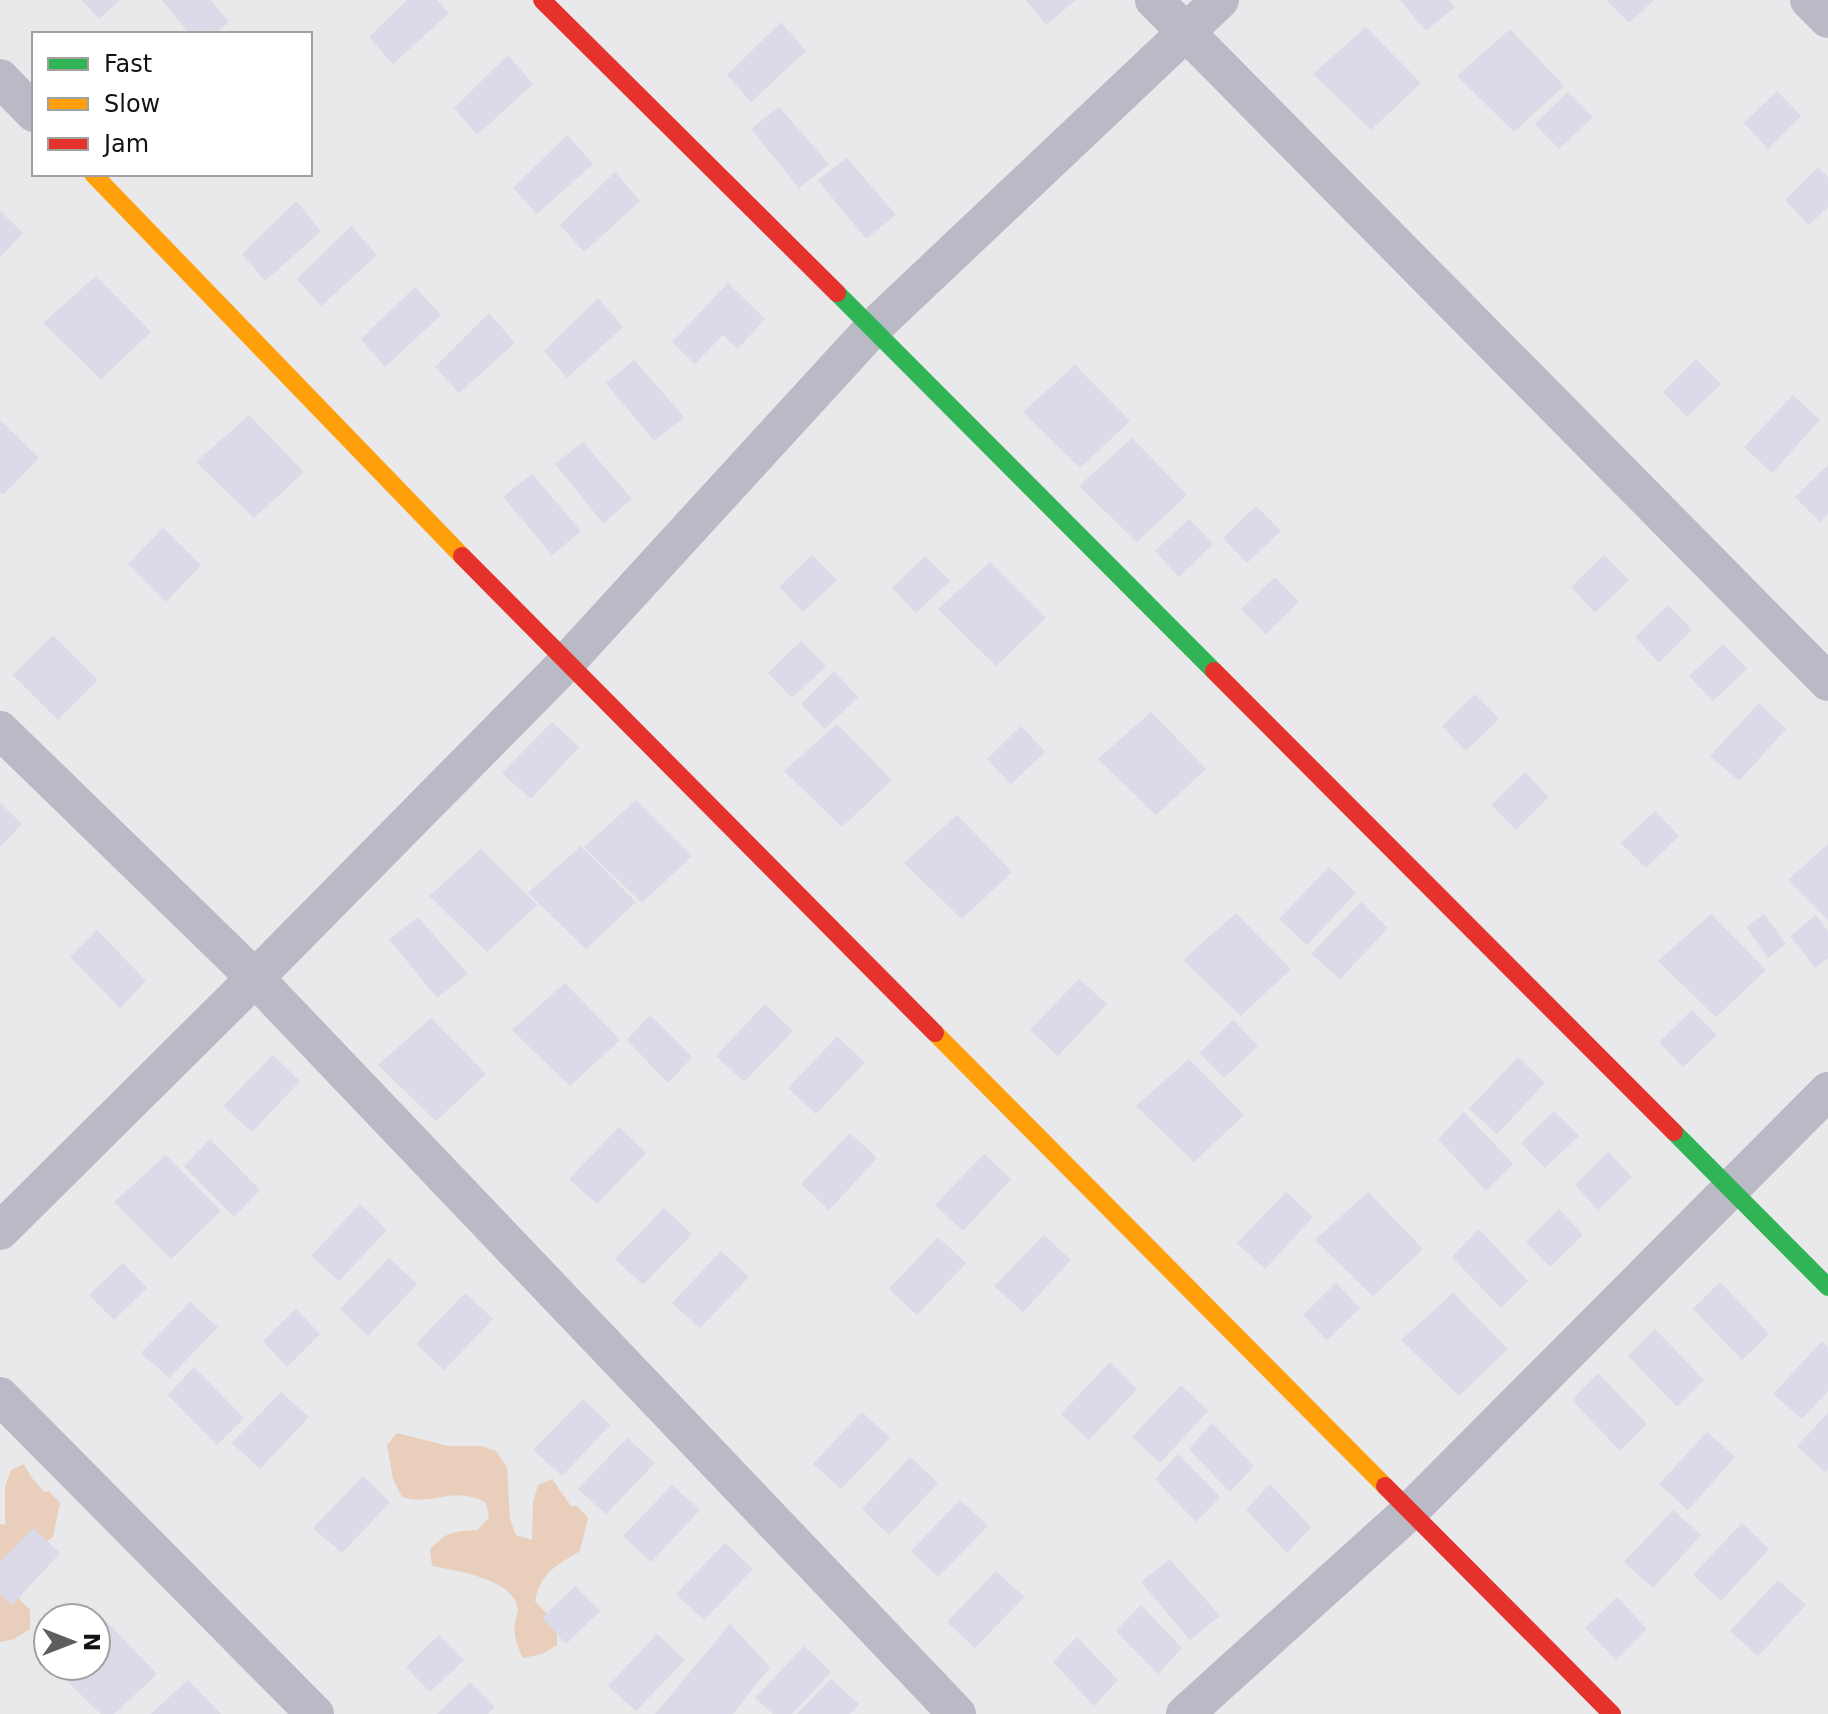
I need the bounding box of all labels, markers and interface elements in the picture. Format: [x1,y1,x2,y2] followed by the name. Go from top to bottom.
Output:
[32,32,312,176] legend
[104,50,152,78] text: Fast
[104,90,160,118] text: Slow
[102,130,149,158] text: Jam
[32,1602,112,1682] north arrow
[79,1633,104,1651] text: N

